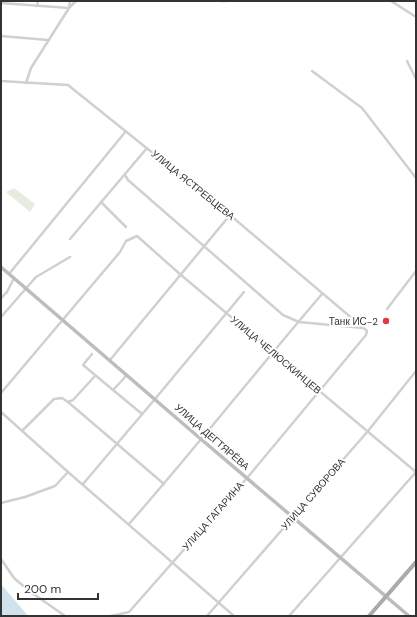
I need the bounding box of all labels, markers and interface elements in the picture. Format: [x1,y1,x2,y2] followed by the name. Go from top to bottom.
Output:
[149,147,238,223] street label: УЛИЦА ЯСТРЕБЦЕВА
[228,313,324,397] street label: УЛИЦА ЧЕЛЮСКИНЦЕВ
[329,315,378,328] place label: Танк ИС-2
[381,316,391,326] marker: Танк ИС-2
[172,401,252,473] street label: УЛИЦА ДЕГТЯРЁВА
[278,455,348,533] street label: УЛИЦА СУВОРОВА
[180,479,247,553] street label: УЛИЦА ГАГАРИНА
[18,575,98,601] scale bar
[24,581,61,597] text: 200 m

